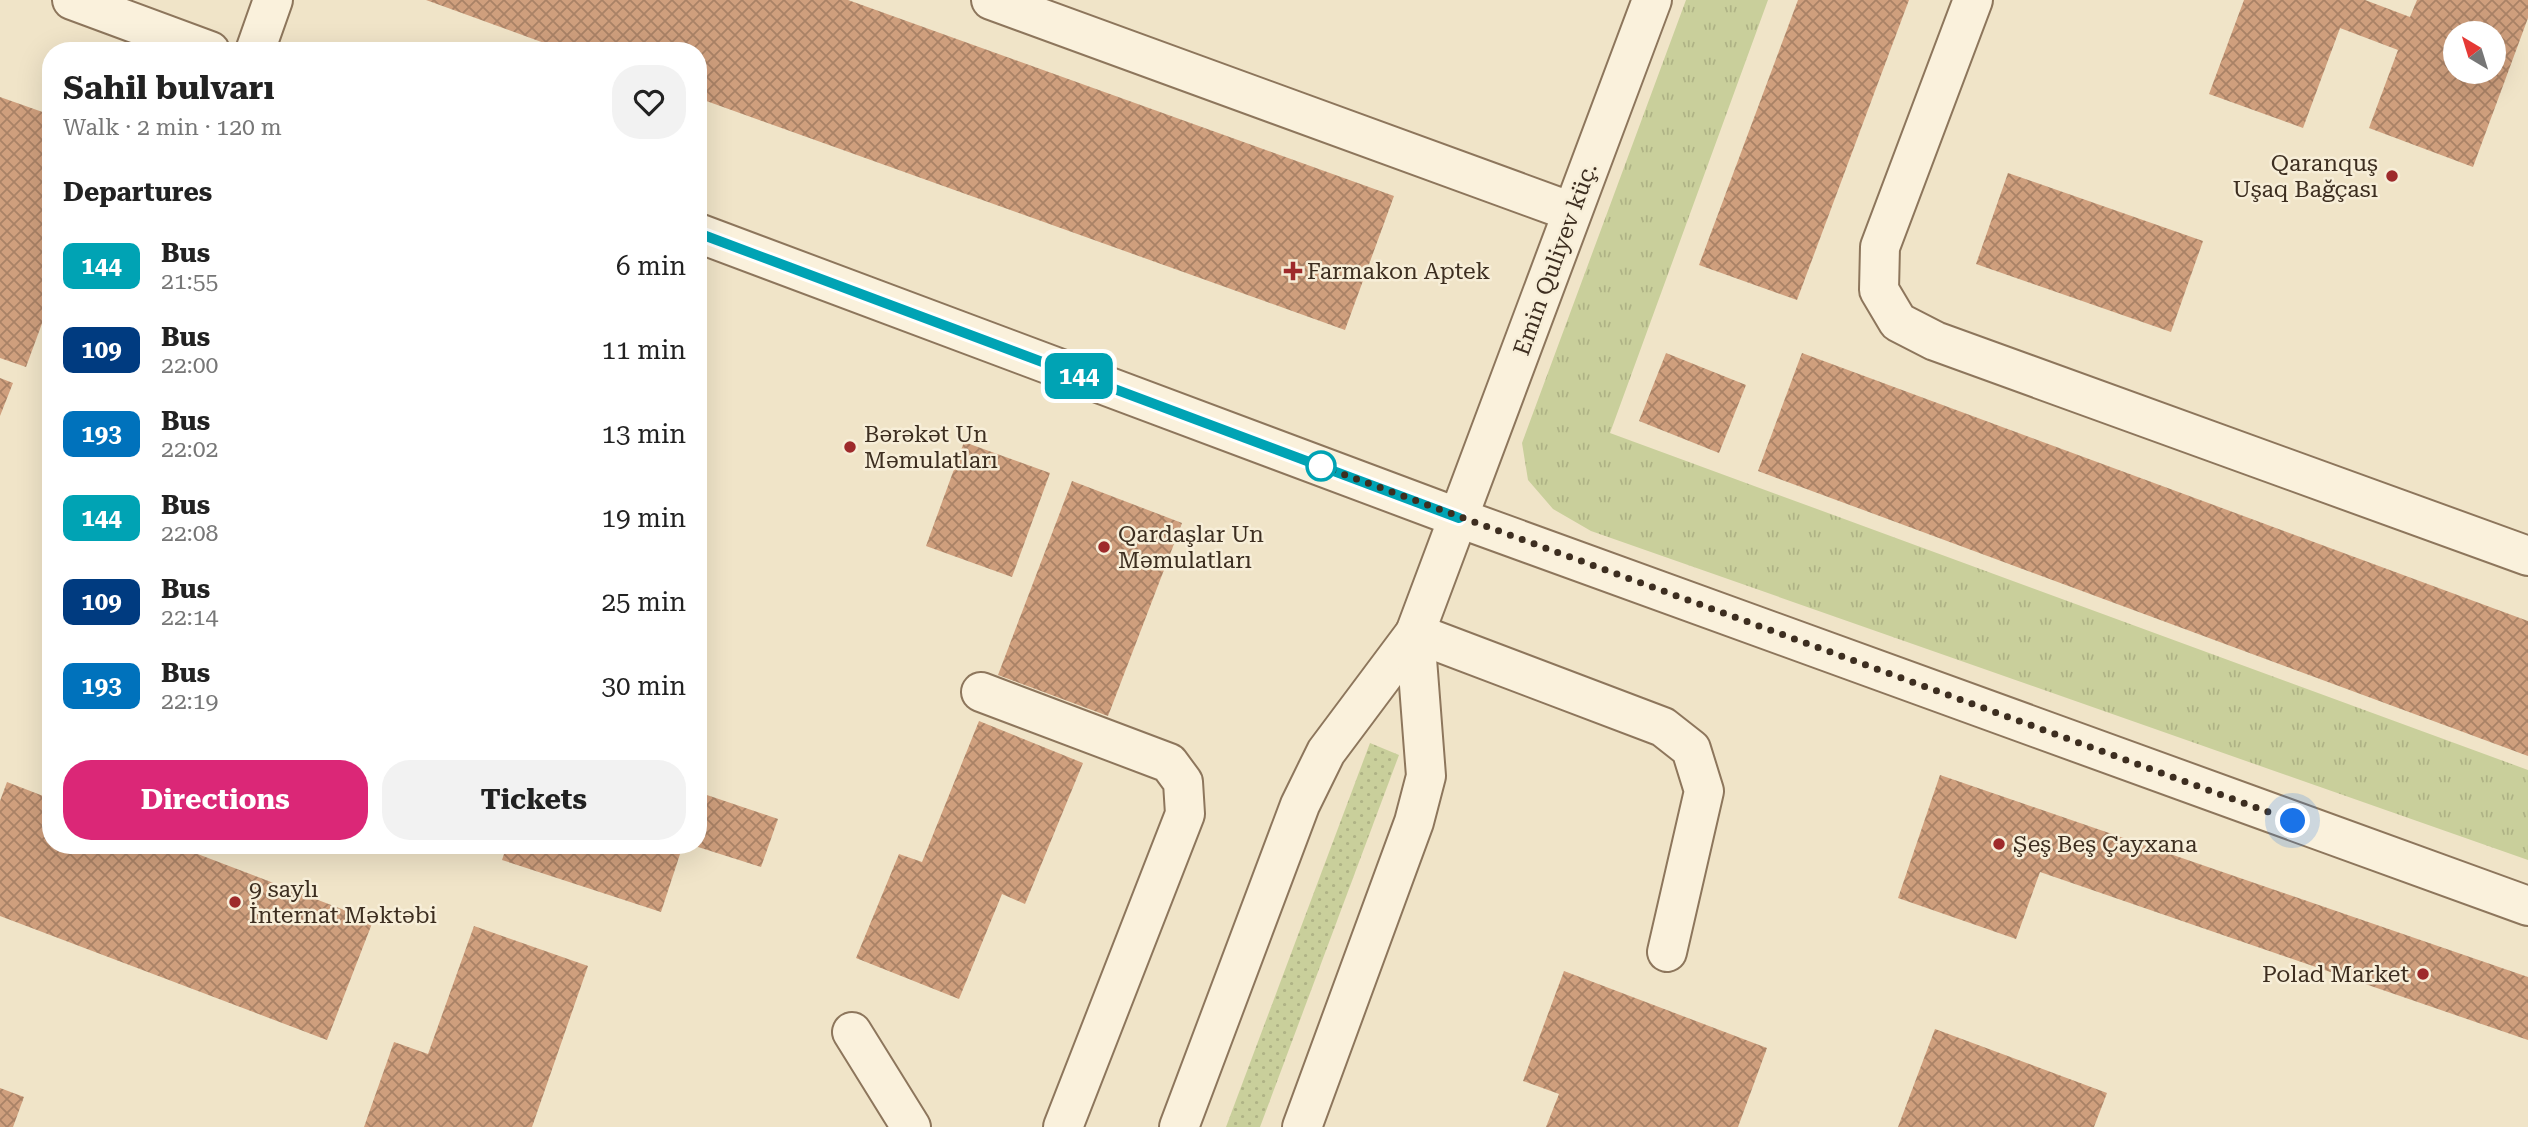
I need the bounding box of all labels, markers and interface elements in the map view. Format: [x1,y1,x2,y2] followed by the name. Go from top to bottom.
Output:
[2443,21,2506,84] north arrow
[2443,21,2506,84] map controls
[612,65,686,139] button: heart
[63,68,275,107] text: Sahil bulvarı
[63,114,282,141] text: Walk · 2 min · 120 m
[2233,150,2378,203] place label: Qaranquş Uşaq Bağçası
[1508,159,1603,359] street label: Emin Quliyev küç.
[2384,168,2400,184] marker: Qaranquş Uşaq Bağçası
[63,177,212,207] text: Departures
[161,238,210,268] text: Bus
[616,251,686,281] text: 6 min
[81,252,122,280] text: 144
[1307,258,1490,285] place label: Farmakon Aptek
[1285,263,1301,279] marker: Farmakon Aptek
[161,268,218,295] text: 21:55
[161,322,210,352] text: Bus
[602,335,686,365] text: 11 min
[81,336,122,364] text: 109
[161,352,218,379] text: 22:00
[1039,353,1119,399] line badge: 144
[1059,362,1099,390] text: 144
[161,406,210,436] text: Bus
[602,419,686,449] text: 13 min
[81,420,122,448] text: 193
[864,421,998,474] place label: Bərəkət Un Məmulatları
[161,436,218,463] text: 22:02
[842,439,858,455] marker: Bərəkət Un Məmulatları
[1306,451,1336,481] unlabelled marker
[161,490,210,520] text: Bus
[602,503,686,533] text: 19 min
[81,504,122,532] text: 144
[161,520,218,547] text: 22:08
[1118,521,1264,574] place label: Qardaşlar Un Məmulatları
[1096,539,1112,555] marker: Qardaşlar Un Məmulatları
[161,574,210,604] text: Bus
[602,587,686,617] text: 25 min
[81,588,122,616] text: 109
[161,604,218,631] text: 22:14
[161,658,210,688] text: Bus
[602,671,686,701] text: 30 min
[81,672,122,700] text: 193
[161,688,218,715] text: 22:19
[63,760,368,840] button: Directions
[382,760,686,840] button: Tickets
[2275,803,2310,838] your location
[2013,831,2198,858] place label: Şeş Beş Çayxana
[1991,836,2007,852] marker: Şeş Beş Çayxana
[249,876,437,929] place label: 9 saylı İnternat Məktəbi
[227,894,243,910] marker: 9 saylı İnternat Məktəbi
[2262,961,2409,988] place label: Polad Market
[2415,966,2431,982] marker: Polad Market

